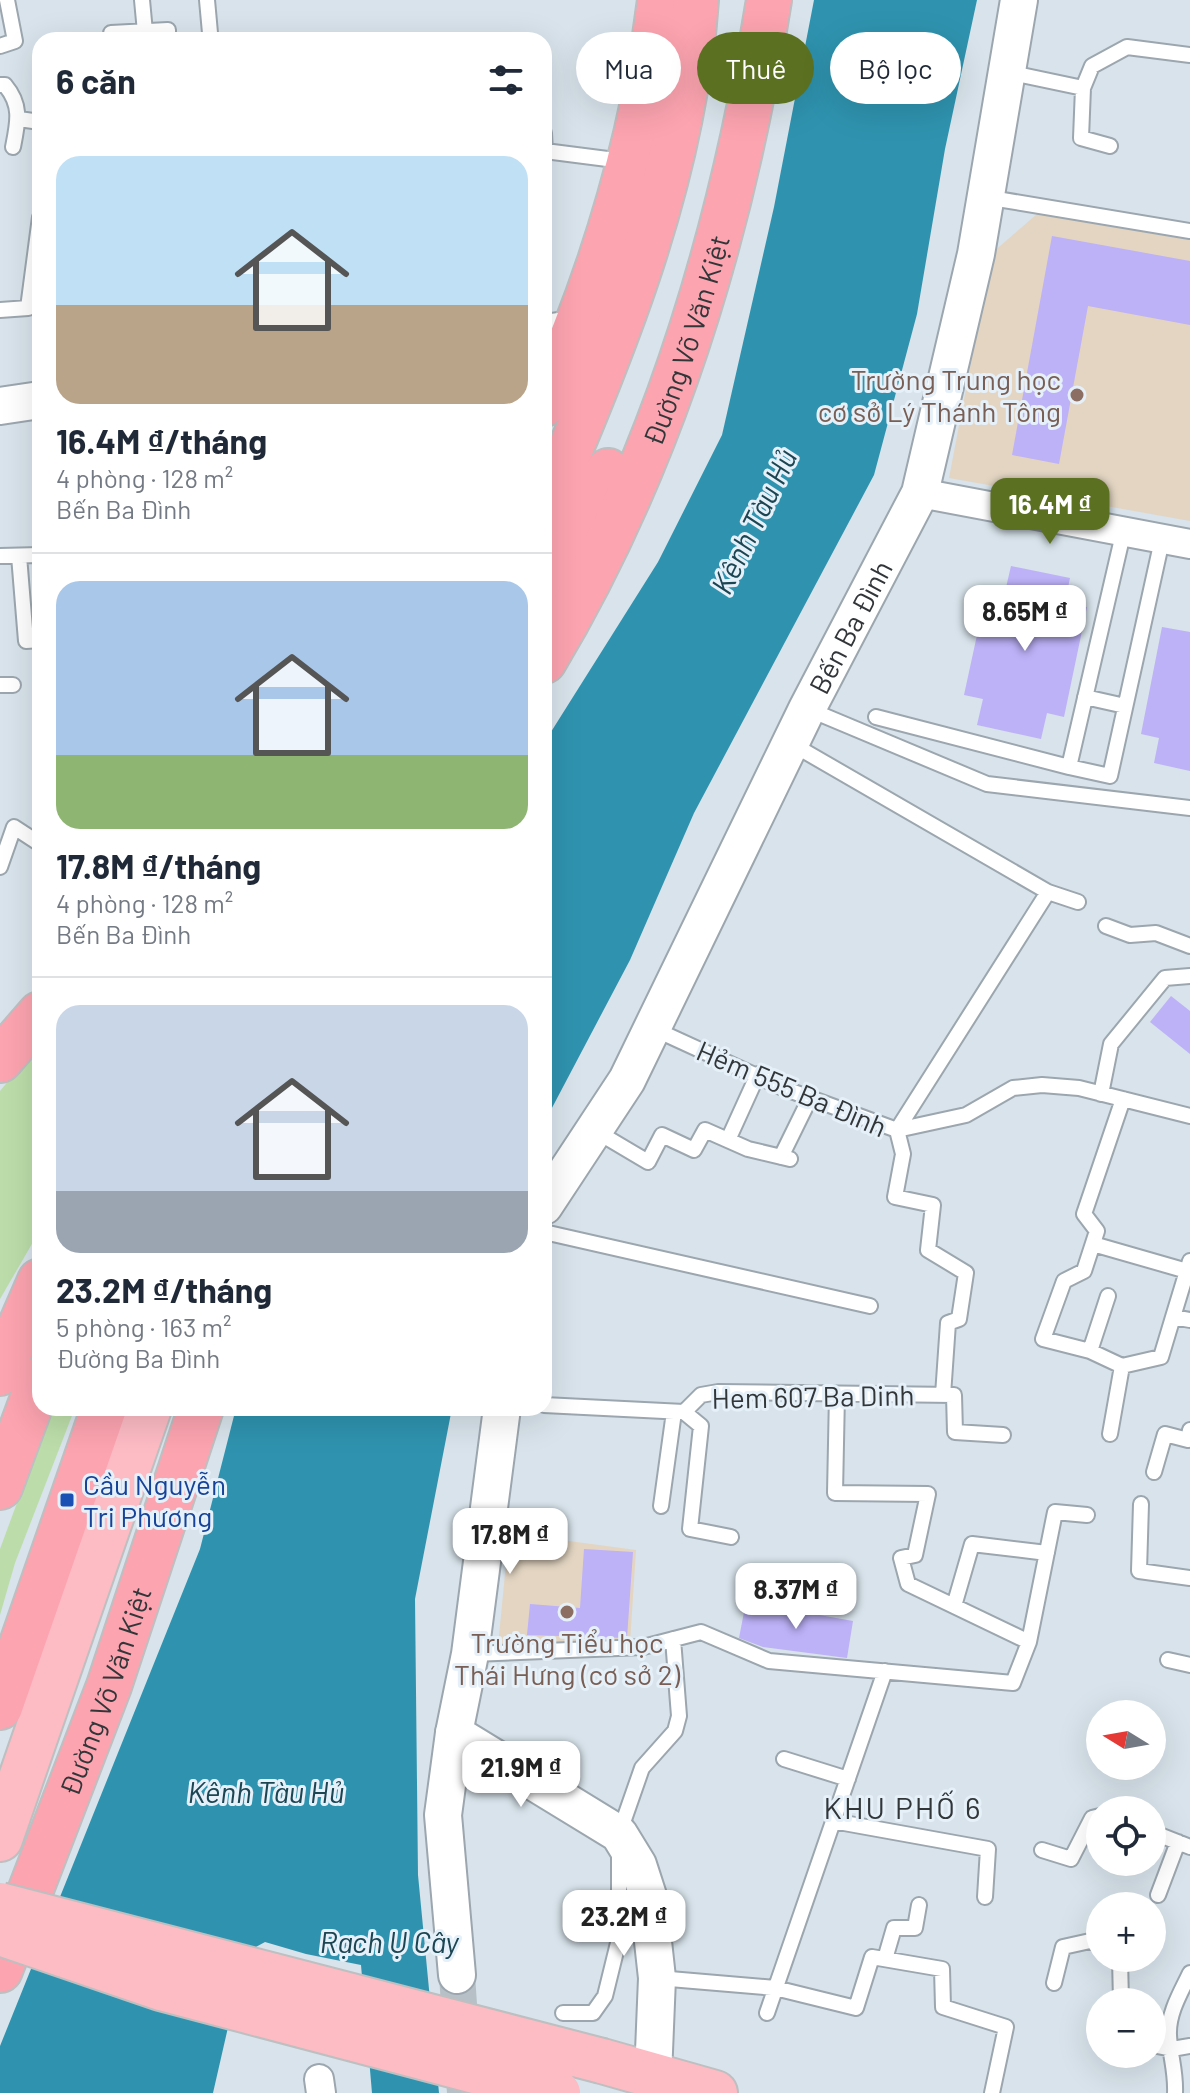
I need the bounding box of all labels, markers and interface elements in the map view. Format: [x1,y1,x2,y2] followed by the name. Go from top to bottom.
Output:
[576,32,681,104] chip: Mua
[697,32,814,104] chip: Thuê
[830,32,961,104] chip: Bộ lọc
[484,58,528,102] icon: filters
[56,60,136,101] text: 6 căn
[220,208,364,352] icon: home
[635,231,736,450] street label: Đường Võ Văn Kiệt
[818,362,1061,428] place label: Trường Trung học cơ sở Lý Thánh Tông
[1068,386,1086,404] marker: Trường Trung học cơ sở Lý Thánh Tông
[56,420,267,461] text: 16.4M ₫/tháng
[702,443,804,599] water label: Kênh Tàu Hủ
[56,462,233,493] text: 4 phòng · 128 m²
[976,478,1124,546] pin: 16.4M ₫
[1008,488,1092,519] text: 16.4M ₫
[56,493,191,524] text: Bến Ba Đình
[801,554,899,699] street label: Bến Ba Đình
[951,585,1099,653] pin: 8.65M ₫
[982,595,1068,626] text: 8.65M ₫
[220,633,364,777] icon: home
[56,845,261,886] text: 17.8M ₫/tháng
[56,887,233,918] text: 4 phòng · 128 m²
[56,918,191,949] text: Bến Ba Đình
[692,1033,892,1143] street label: Hẻm 555 Ba Đình
[220,1057,364,1201] icon: home
[56,1269,272,1310] text: 23.2M ₫/tháng
[56,1311,232,1342] text: 5 phòng · 163 m²
[56,1342,220,1373] text: Đường Ba Đình
[711,1377,915,1415] street label: Hem 607 Ba Dinh
[83,1467,226,1533] place label: Cầu Nguyễn Tri Phương
[58,1491,76,1509] marker: Cầu Nguyễn Tri Phương
[436,1508,584,1576] pin: 17.8M ₫
[471,1518,549,1549] text: 17.8M ₫
[722,1563,870,1631] pin: 8.37M ₫
[753,1573,839,1604] text: 8.37M ₫
[52,1582,158,1800] street label: Đường Võ Văn Kiệt
[558,1603,576,1621] marker: Trường Tiểu học Thái Hưng (cơ sở 2)
[454,1625,681,1691] place label: Trường Tiểu học Thái Hưng (cơ sở 2)
[1086,1700,1166,1780] north arrow
[1086,1700,1166,2068] map controls
[447,1741,595,1809] pin: 21.9M ₫
[480,1751,562,1782] text: 21.9M ₫
[187,1773,345,1809] water label: Kênh Tàu Hủ
[824,1789,982,1825] district label: KHU PHỐ 6
[1086,1796,1166,1876] button: locate
[550,1890,698,1958] pin: 23.2M ₫
[1086,1892,1166,1972] button: +
[581,1900,667,1931] text: 23.2M ₫
[319,1923,460,1959] water label: Rạch Ụ Cây
[1086,1988,1166,2068] button: −

